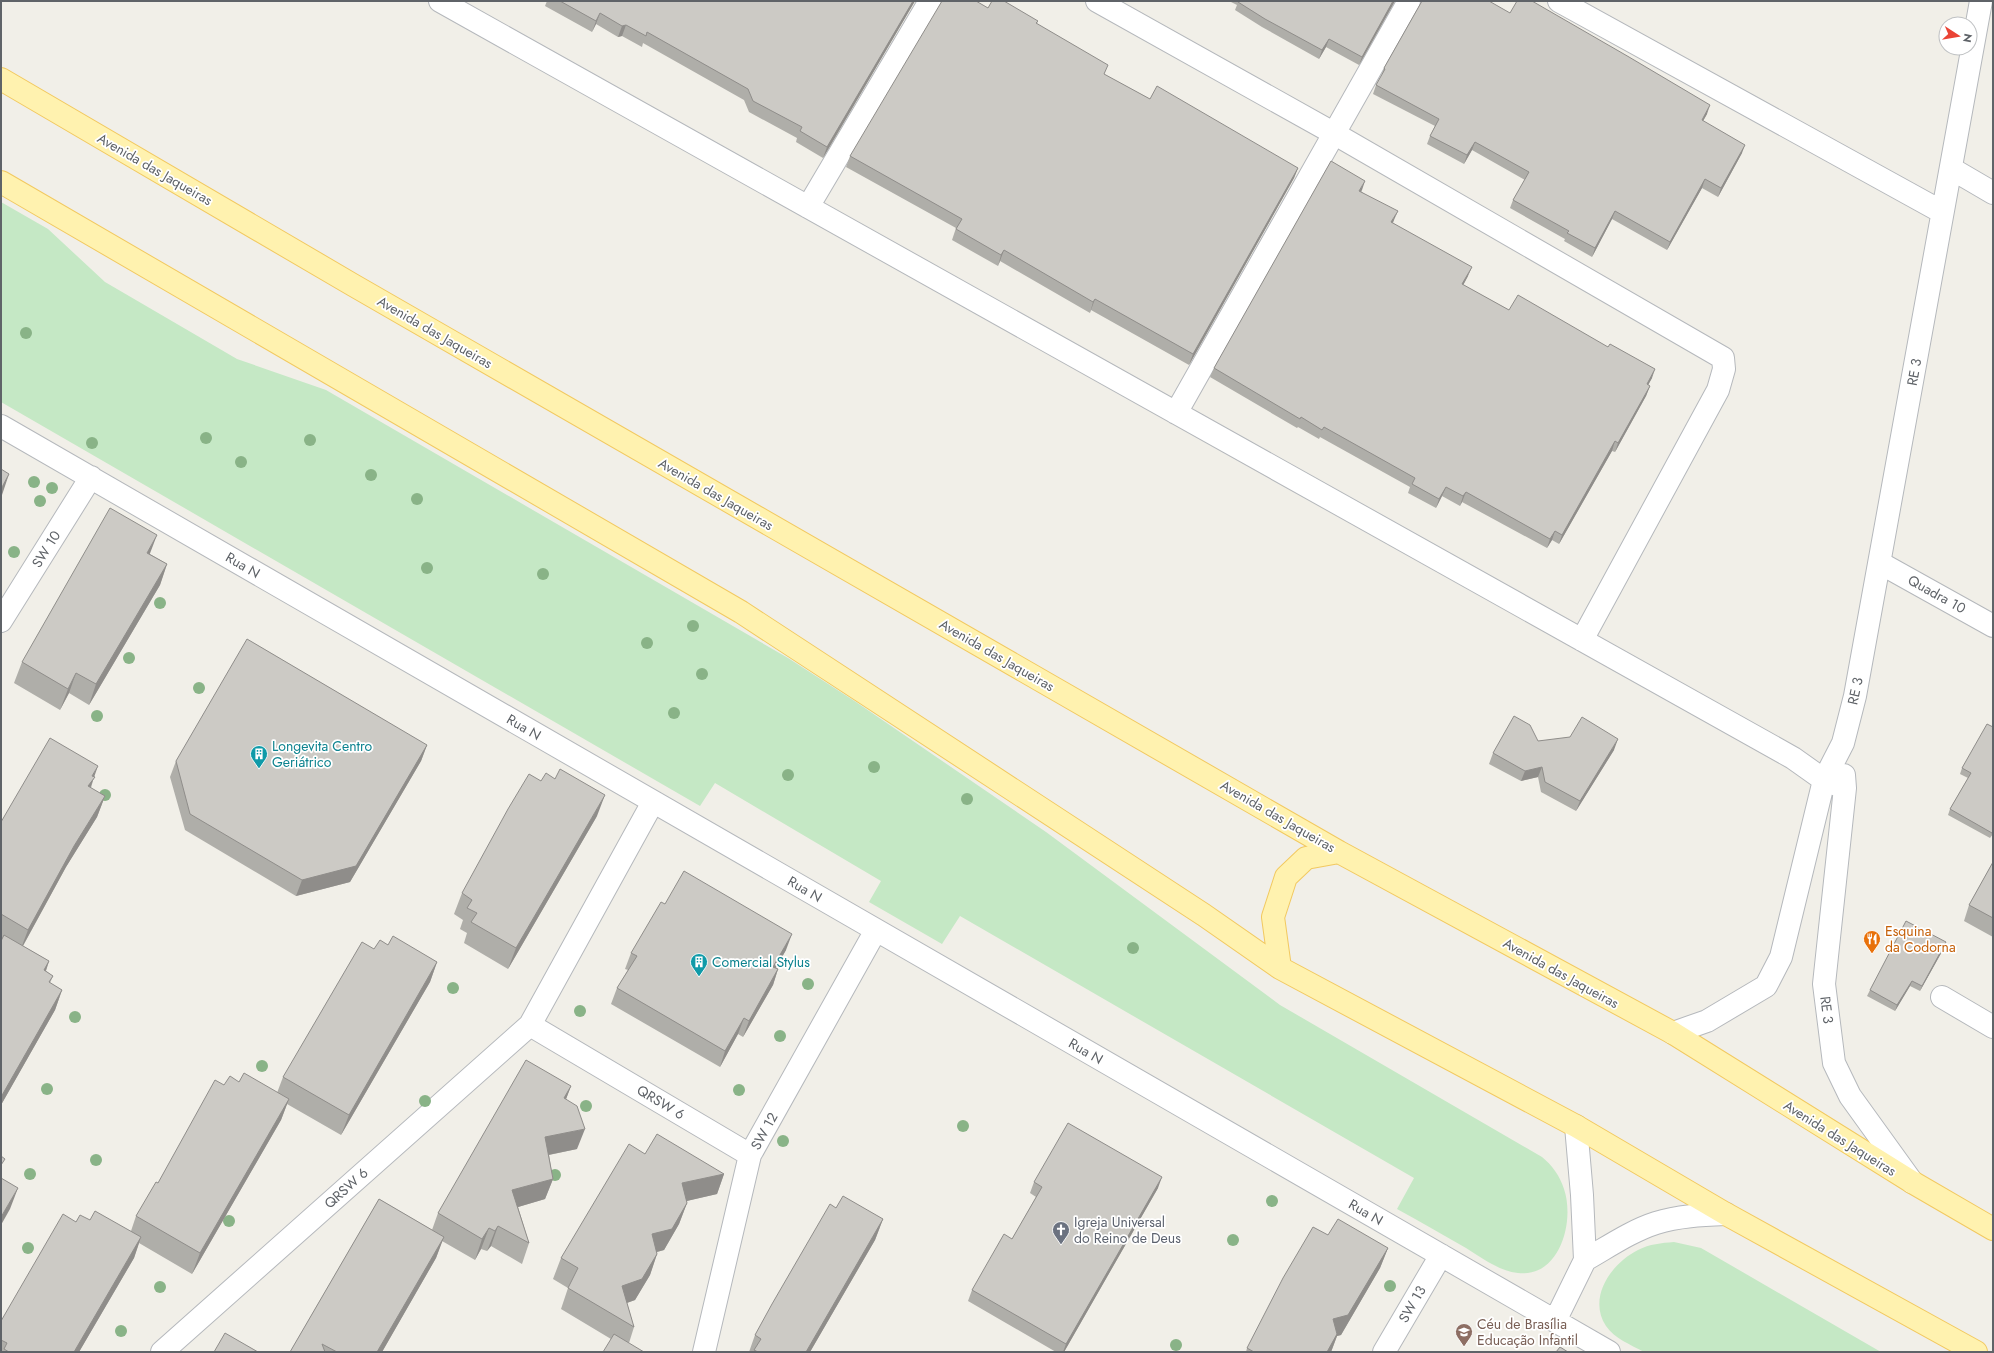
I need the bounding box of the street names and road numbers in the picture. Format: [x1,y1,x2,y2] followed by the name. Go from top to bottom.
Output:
[94,128,216,210] street label: Avenida das Jaqueiras
[374,291,496,373] street label: Avenida das Jaqueiras
[1902,356,1926,387] street label: RE 3
[655,453,777,535] street label: Avenida das Jaqueiras
[27,527,65,571] street label: SW 10
[222,547,264,583] street label: Rua N
[1904,570,1970,618] street label: Quadra 10
[936,614,1058,696] street label: Avenida das Jaqueiras
[1842,675,1868,706] street label: RE 3
[503,709,545,745] street label: Rua N
[1217,775,1339,857] street label: Avenida das Jaqueiras
[784,871,826,907] street label: Rua N
[1499,933,1623,1013] street label: Avenida das Jaqueiras
[1815,995,1839,1025] street label: RE 3
[1065,1033,1107,1069] street label: Rua N
[633,1080,689,1124] street label: QRSW 6
[1780,1095,1901,1181] street label: Avenida das Jaqueiras
[746,1109,782,1153] street label: SW 12
[320,1163,372,1213] street label: QRSW 6
[1345,1194,1387,1230] street label: Rua N
[1393,1282,1431,1326] street label: SW 13

